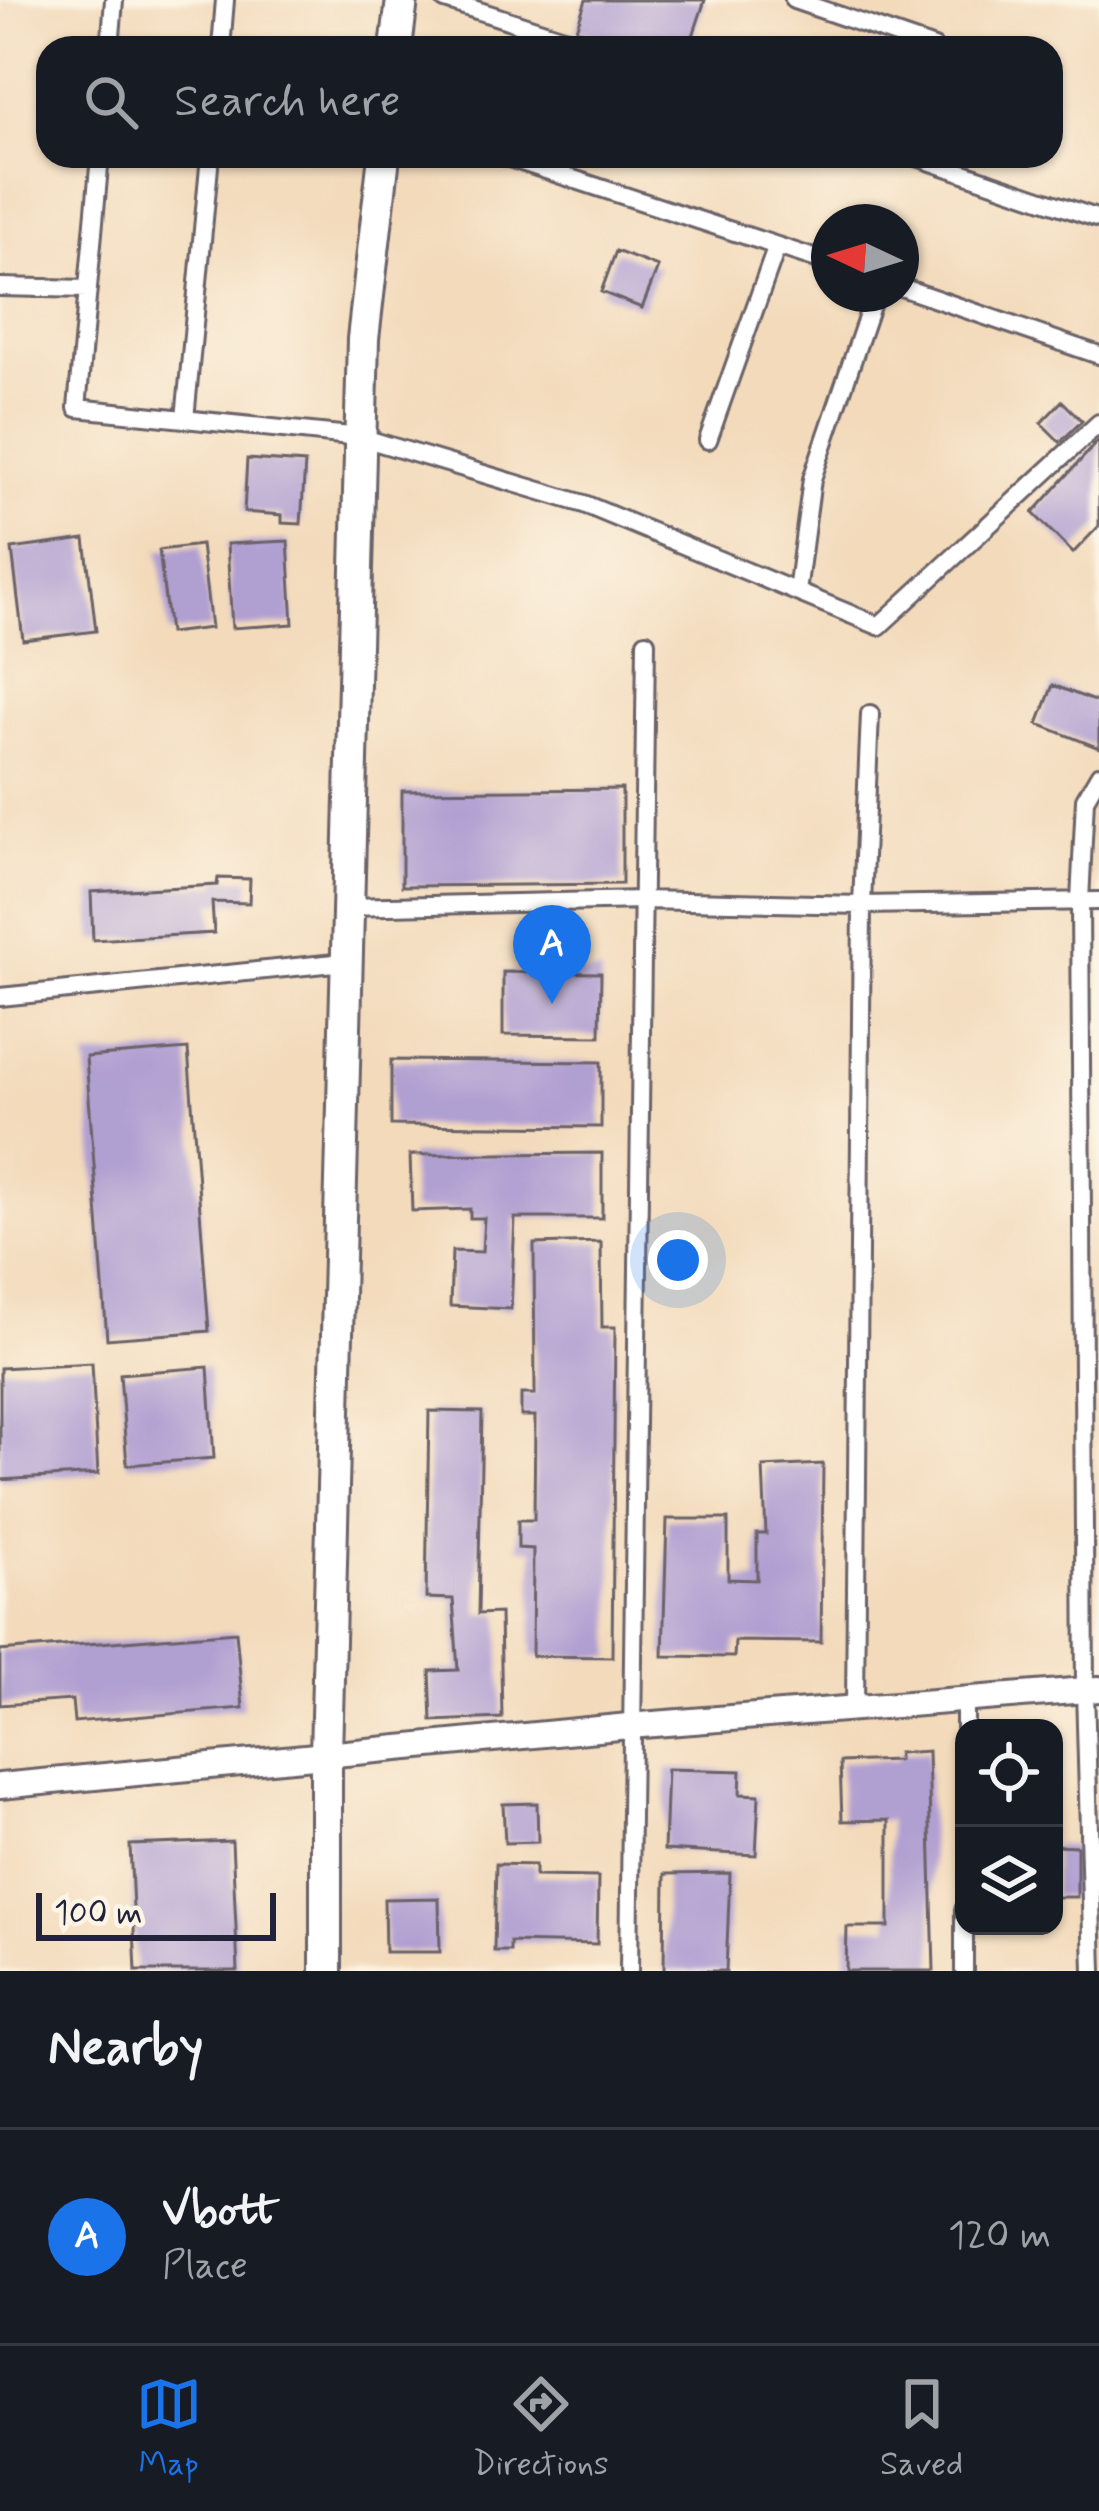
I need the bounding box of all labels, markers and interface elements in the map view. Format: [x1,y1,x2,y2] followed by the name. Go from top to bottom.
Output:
[36,36,1063,168] search box
[78,69,144,135] icon: search
[174,73,401,132] text: Search here
[811,204,919,312] north arrow
[513,905,591,1004] pin: A
[648,1230,708,1290] your location
[955,1719,1063,1935] map controls
[955,1719,1063,1827] button: locate
[955,1827,1063,1935] button: layers
[36,1887,276,1940] scale bar
[54,1892,143,1936] text: 100 m
[48,2016,203,2082] text: Nearby
[162,2182,280,2241] text: Vbott
[74,2211,100,2262] text: A
[948,2211,1051,2262] text: 120 m
[162,2241,248,2292] text: Place
[136,2371,202,2487] tab: Map
[473,2371,609,2487] tab: Directions
[880,2371,963,2487] tab: Saved

